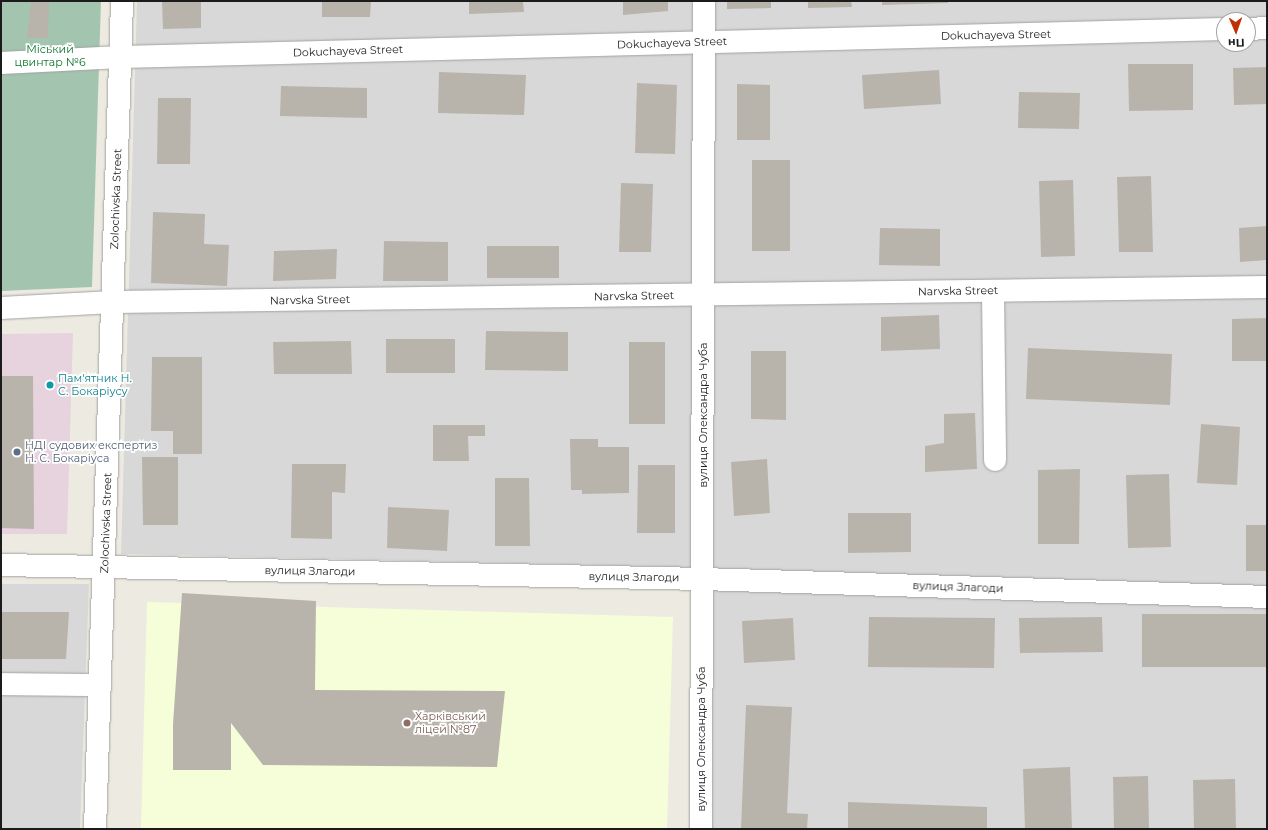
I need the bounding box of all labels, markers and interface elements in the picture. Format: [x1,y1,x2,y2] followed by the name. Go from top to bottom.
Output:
[1216,12,1256,52] north arrow
[941,27,1051,43] street label: Dokuchayeva Street
[617,34,727,52] street label: Dokuchayeva Street
[1228,36,1245,50] text: Пн
[293,42,403,60] street label: Dokuchayeva Street
[14,43,86,69] park label: Міський цвинтар №6
[108,148,124,250] street label: Zolochivska Street
[918,284,998,298] street label: Narvska Street
[594,289,674,303] street label: Narvska Street
[270,293,350,307] street label: Narvska Street
[696,343,710,487] street label: вулиця Олександра Чуба
[58,372,132,398] place label: Пам'ятник Н. С. Бокаріусу
[45,380,55,390] marker: Пам'ятник Н. С. Бокаріусу
[25,439,157,465] place label: НДІ судових експертиз Н. С. Бокаріуса
[12,447,22,457] marker: НДІ судових експертиз Н. С. Бокаріуса
[98,472,114,574] street label: Zolochivska Street
[264,564,356,578] street label: вулиця Злагоди
[588,570,680,584] street label: вулиця Злагоди
[912,579,1004,595] street label: вулиця Злагоди
[694,667,708,811] street label: вулиця Олександра Чуба
[415,710,486,736] place label: Харківський ліцей №87
[402,718,412,728] marker: Харківський ліцей №87

